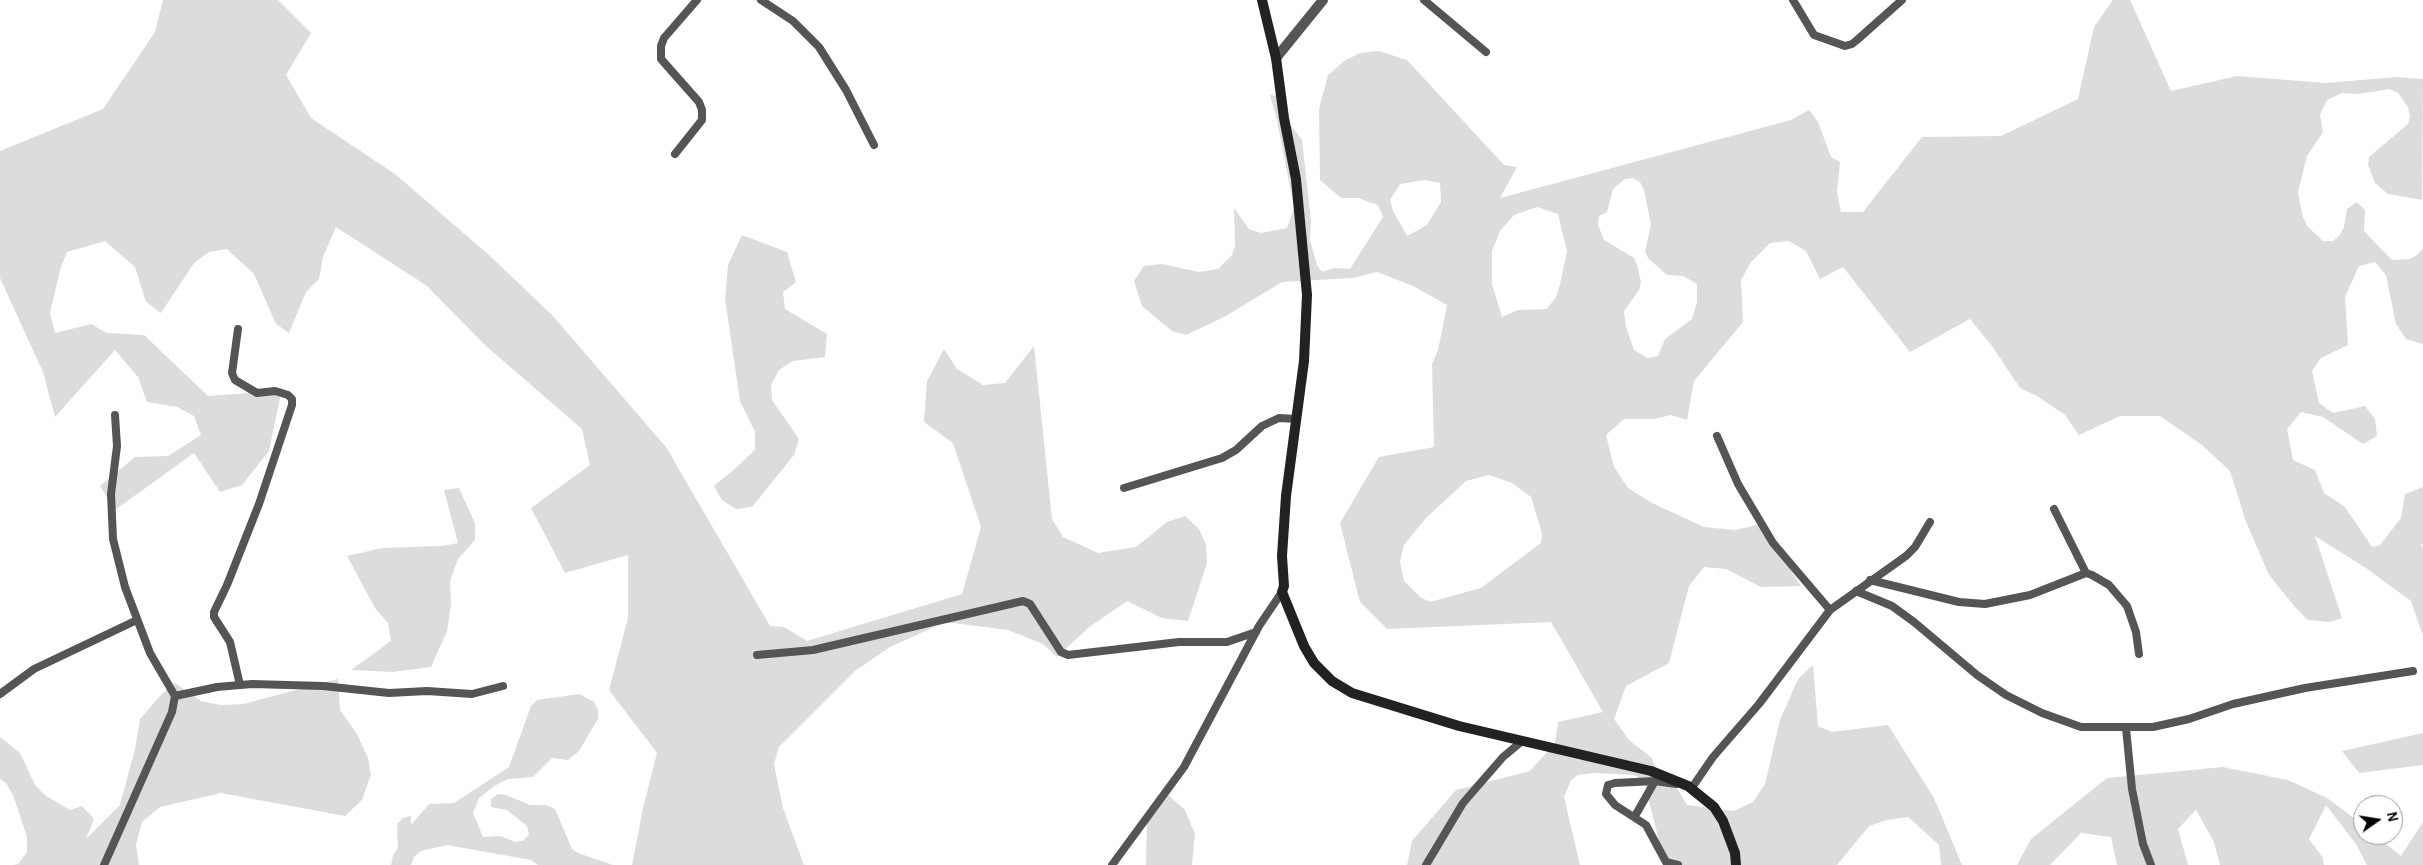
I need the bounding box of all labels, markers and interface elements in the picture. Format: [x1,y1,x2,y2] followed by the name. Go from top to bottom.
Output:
[2353,795,2403,845] north arrow
[2384,811,2400,823] text: N

